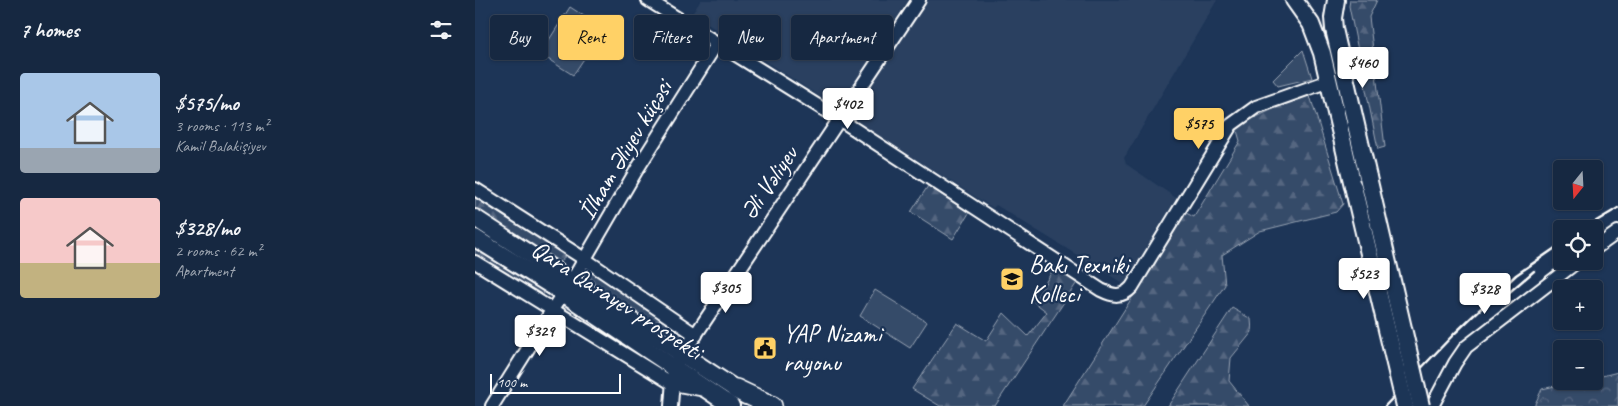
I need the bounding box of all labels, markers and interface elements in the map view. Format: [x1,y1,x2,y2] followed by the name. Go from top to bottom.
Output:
[490,15,548,60] chip: Buy
[558,15,624,60] chip: Rent
[634,15,709,60] chip: Filters
[719,15,781,60] chip: New
[791,15,893,60] chip: Apartment
[427,16,455,44] icon: filters
[20,17,79,43] text: 7 homes
[1333,46,1393,89] pin: $460
[1348,53,1378,73] text: $460
[571,71,681,226] street label: İlham Əliyev küçəsi
[818,88,878,130] pin: $402
[175,90,239,116] text: $575/mo
[60,93,120,153] icon: home
[834,94,862,114] text: $402
[1169,108,1229,150] pin: $575
[1185,114,1213,134] text: $575
[175,116,269,136] text: 3 rooms · 113 m²
[175,136,266,156] text: Kamil Balakişiyev
[733,138,807,226] street label: Əli Vəliyev
[1553,160,1603,210] north arrow
[1553,160,1603,390] map controls
[175,215,240,241] text: $328/mo
[60,218,120,278] icon: home
[1553,220,1603,270] button: locate
[526,233,711,369] street label: Qara Qarayev prospekti
[175,241,261,261] text: 2 rooms · 62 m²
[1029,249,1132,310] place label: Bakı Texniki Kolleci
[1334,258,1394,300] pin: $523
[175,261,234,281] text: Apartment
[1350,264,1378,284] text: $523
[999,266,1025,292] school or university icon: Bakı Texniki Kolleci
[696,272,756,314] pin: $305
[1455,272,1515,315] pin: $328
[712,278,740,298] text: $305
[1471,279,1499,299] text: $328
[1553,280,1603,330] button: +
[510,314,570,357] pin: $329
[783,318,885,379] place label: YAP Nizami rayonu
[526,321,554,341] text: $329
[752,335,778,361] public building icon: YAP Nizami rayonu
[1553,340,1603,390] button: −
[490,371,621,394] scale bar
[497,374,527,391] text: 100 m

